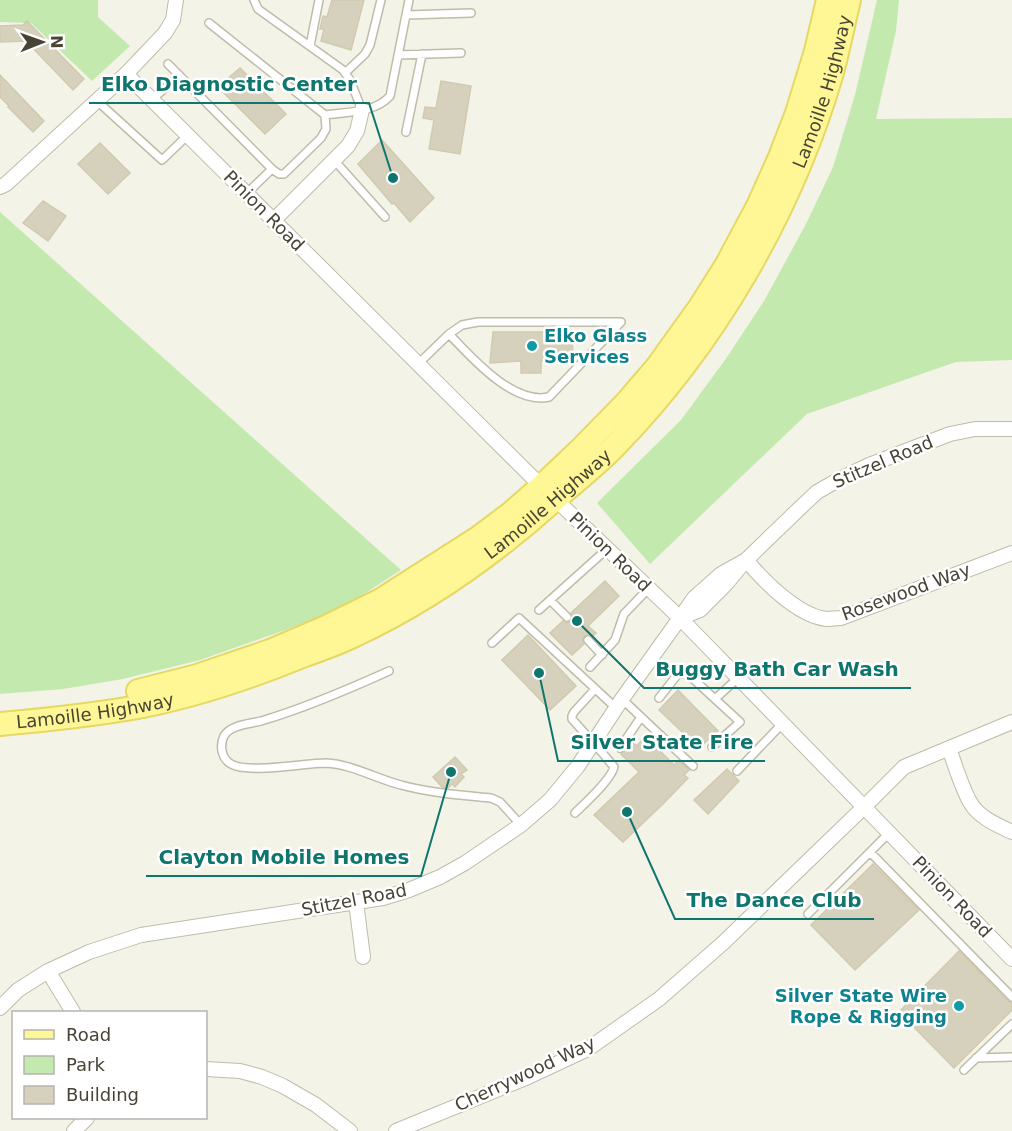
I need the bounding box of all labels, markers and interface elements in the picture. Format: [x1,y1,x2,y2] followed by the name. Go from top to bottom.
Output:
[12,12,72,72] north arrow
[788,13,855,171] street label: Lamoille Highway
[47,35,66,49] text: N
[89,65,369,103] callout: Elko Diagnostic Center
[101,72,357,96] text: Elko Diagnostic Center
[220,166,309,255] street label: Pinion Road
[544,325,647,367] place label: Elko Glass Services
[525,339,539,353] marker: Elko Glass Services
[829,431,936,492] street label: Stitzel Road
[480,444,616,563] street label: Lamoille Highway
[565,508,655,596] street label: Pinion Road
[839,558,973,625] street label: Rosewood Way
[644,650,911,688] callout: Buggy Bath Car Wash
[655,657,899,681] text: Buggy Bath Car Wash
[15,688,176,733] street label: Lamoille Highway
[558,723,765,761] callout: Silver State Fire
[570,730,754,754] text: Silver State Fire
[146,838,421,876] callout: Clayton Mobile Homes
[159,845,409,869] text: Clayton Mobile Homes
[908,852,996,942] street label: Pinion Road
[299,879,408,920] street label: Stitzel Road
[675,881,874,919] callout: The Dance Club
[686,888,862,912] text: The Dance Club
[775,985,947,1027] place label: Silver State Wire Rope & Rigging
[952,999,966,1013] marker: Silver State Wire Rope & Rigging
[12,1011,207,1119] legend
[66,1024,111,1045] text: Road
[451,1032,599,1115] street label: Cherrywood Way
[66,1054,105,1075] text: Park
[66,1084,139,1105] text: Building

